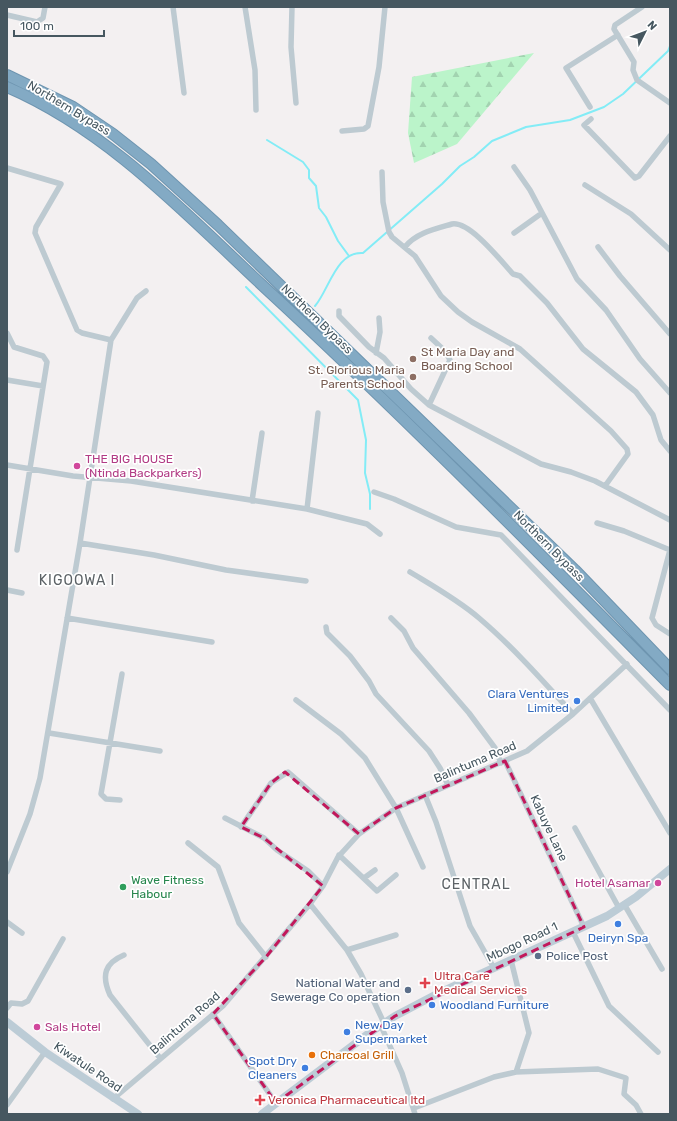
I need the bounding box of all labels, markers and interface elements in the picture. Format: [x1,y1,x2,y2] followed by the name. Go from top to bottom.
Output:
[14,12,104,38] scale bar
[625,12,665,52] north arrow
[645,18,660,33] text: N
[20,19,54,33] text: 100 m
[25,78,113,138] street label: Northern Bypass
[278,281,356,357] street label: Northern Bypass
[421,345,514,373] place label: St Maria Day and Boarding School
[408,354,418,364] marker: St Maria Day and Boarding School
[308,363,405,391] place label: St. Glorious Maria Parents School
[408,372,418,382] marker: St. Glorious Maria Parents School
[85,452,202,480] place label: THE BIG HOUSE (Ntinda Backparkers)
[72,461,82,471] marker: THE BIG HOUSE (Ntinda Backparkers)
[511,508,587,584] street label: Northern Bypass
[39,572,115,589] district label: KIGOOWA I
[487,687,569,715] place label: Clara Ventures Limited
[572,696,582,706] marker: Clara Ventures Limited
[432,738,518,786] street label: Balintuma Road
[528,793,571,864] street label: Kabuye Lane
[131,873,204,901] place label: Wave Fitness Habour
[441,876,511,893] district label: CENTRAL
[575,876,650,890] place label: Hotel Asamar
[653,878,663,888] marker: Hotel Asamar
[118,882,128,892] marker: Wave Fitness Habour
[484,919,560,965] street label: Mbogo Road 1
[613,919,623,929] marker: Deiryn Spa
[588,931,648,945] place label: Deiryn Spa
[546,949,608,963] place label: Police Post
[533,951,543,961] marker: Police Post
[434,969,527,997] place label: Ultra Care Medical Services
[271,976,400,1004] place label: National Water and Sewerage Co operation
[419,977,431,989] marker: Ultra Care Medical Services
[403,985,413,995] marker: National Water and Sewerage Co operation
[147,989,223,1057] street label: Balintuma Road
[440,998,549,1012] place label: Woodland Furniture
[427,1000,437,1010] marker: Woodland Furniture
[355,1018,428,1046] place label: New Day Supermarket
[45,1020,101,1034] place label: Sals Hotel
[32,1022,42,1032] marker: Sals Hotel
[342,1027,352,1037] marker: New Day Supermarket
[51,1039,125,1095] street label: Kiwatule Road
[320,1048,394,1062] place label: Charcoal Grill
[307,1050,317,1060] marker: Charcoal Grill
[248,1054,297,1082] place label: Spot Dry Cleaners
[300,1063,310,1073] marker: Spot Dry Cleaners
[268,1093,425,1107] place label: Veronica Pharmaceutical ltd
[255,1095,265,1105] marker: Veronica Pharmaceutical ltd

